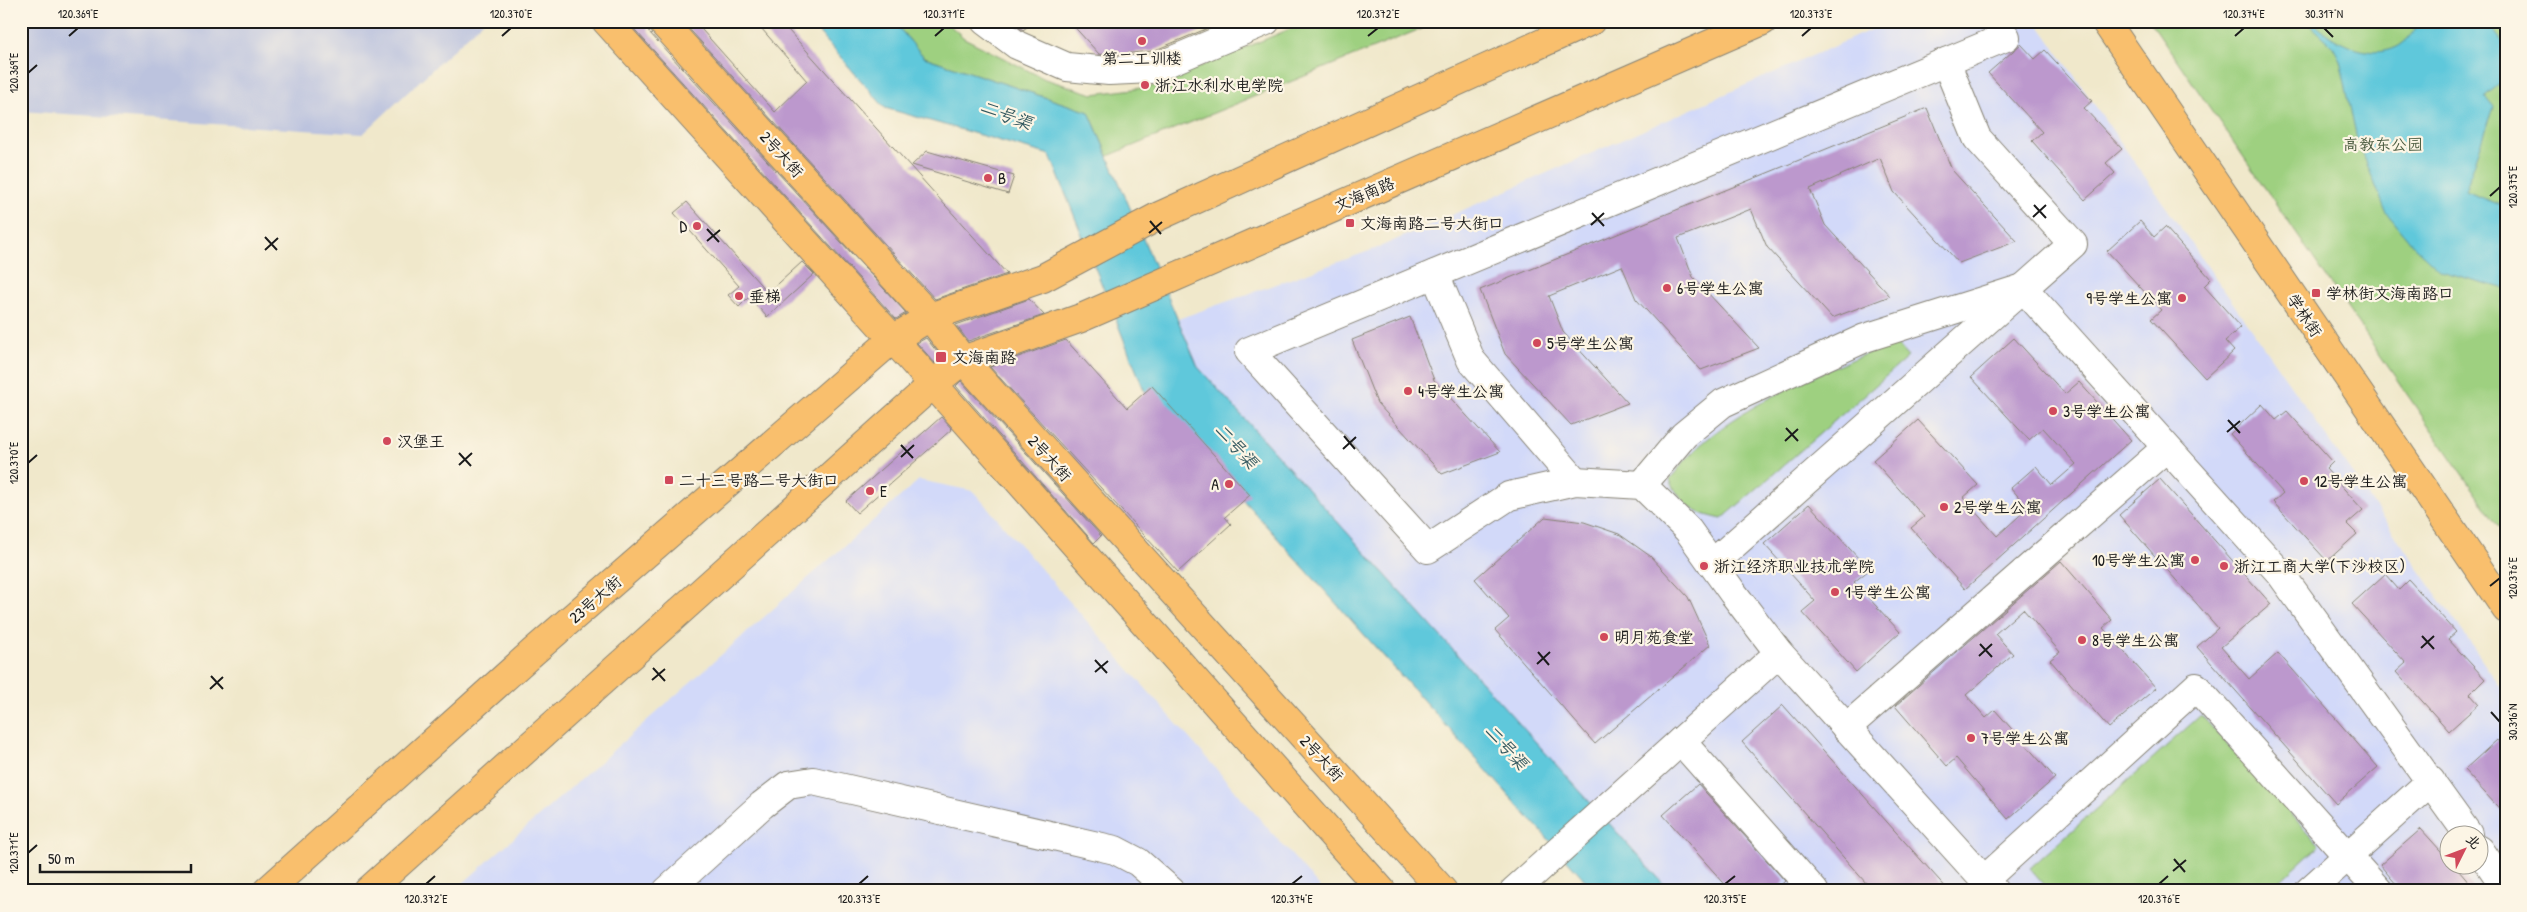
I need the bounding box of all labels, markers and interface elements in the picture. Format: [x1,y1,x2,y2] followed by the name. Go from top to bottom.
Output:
[58,5,99,22] text: 120.369°E
[490,5,533,22] text: 120.370°E
[923,5,966,22] text: 120.371°E
[1357,5,1400,22] text: 120.372°E
[1790,5,1833,22] text: 120.373°E
[2223,5,2266,22] text: 120.374°E
[2305,5,2343,22] text: 30.317°N
[1136,35,1148,47] marker: 第二工训楼
[1102,47,1182,69] place label: 第二工训楼
[5,52,22,93] text: 120.369°E
[1155,74,1283,96] place label: 浙江水利水电学院
[1139,79,1151,91] marker: 浙江水利水电学院
[976,93,1038,137] water label: 二号渠
[755,126,809,182] street label: 2号大街
[2343,133,2423,155] park label: 高教东公园
[2504,165,2521,208] text: 120.375°E
[998,167,1006,189] place label: B
[1330,171,1398,217] street label: 文海南路
[982,172,994,184] marker: B
[1360,212,1504,234] place label: 文海南路二号大街口
[679,215,687,237] place label: D
[1344,217,1356,229] marker: 文海南路二号大街口
[691,220,703,232] marker: D
[1677,277,1763,299] place label: 6号学生公寓
[1661,282,1673,294] marker: 6号学生公寓
[2326,282,2454,304] place label: 学林街文海南路口
[749,285,781,307] place label: 垂梯
[2086,287,2172,309] place label: 9号学生公寓
[2310,287,2322,299] marker: 学林街文海南路口
[2282,289,2328,341] street label: 学林街
[733,290,745,302] marker: 垂梯
[2176,292,2188,304] marker: 9号学生公寓
[1547,332,1634,354] place label: 5号学生公寓
[1531,337,1543,349] marker: 5号学生公寓
[952,346,1016,368] place label: 文海南路
[934,350,948,364] marker: 文海南路
[1418,380,1504,402] place label: 4号学生公寓
[1402,385,1414,397] marker: 4号学生公寓
[2063,400,2150,422] place label: 3号学生公寓
[2047,405,2059,417] marker: 3号学生公寓
[1209,417,1265,476] water label: 二号渠
[397,430,445,452] place label: 汉堡王
[1023,430,1077,486] street label: 2号大街
[381,435,393,447] marker: 汉堡王
[5,441,22,484] text: 120.370°E
[679,469,839,491] place label: 二十三号路二号大街口
[2314,470,2407,492] place label: 12号学生公寓
[1211,473,1219,495] place label: A
[663,474,675,486] marker: 二十三号路二号大街口
[2298,475,2310,487] marker: 12号学生公寓
[1223,478,1235,490] marker: A
[880,480,887,502] place label: E
[864,485,876,497] marker: E
[1954,496,2042,518] place label: 2号学生公寓
[1938,501,1950,513] marker: 2号学生公寓
[2092,549,2185,571] place label: 10号学生公寓
[2189,554,2201,566] marker: 10号学生公寓
[1714,555,1874,577] place label: 浙江经济职业技术学院
[2234,555,2405,577] place label: 浙江工商大学(下沙校区)
[2504,556,2521,599] text: 120.376°E
[1698,560,1710,572] marker: 浙江经济职业技术学院
[2218,560,2230,572] marker: 浙江工商大学(下沙校区)
[564,570,626,628] street label: 23号大街
[1845,581,1931,603] place label: 1号学生公寓
[1829,586,1841,598] marker: 1号学生公寓
[1614,626,1694,648] place label: 明月苑食堂
[2092,629,2179,651] place label: 8号学生公寓
[1598,631,1610,643] marker: 明月苑食堂
[2076,634,2088,646] marker: 8号学生公寓
[2504,703,2521,741] text: 30.316°N
[1479,718,1535,777] water label: 二号渠
[1981,727,2069,749] place label: 7号学生公寓
[1295,730,1349,786] street label: 2号大街
[1965,732,1977,744] marker: 7号学生公寓
[2440,824,2490,874] north arrow
[2462,829,2486,853] text: 北
[5,831,22,874] text: 120.371°E
[40,842,191,874] scale bar
[48,848,75,869] text: 50 m
[405,890,448,907] text: 120.372°E
[838,890,881,907] text: 120.373°E
[1271,890,1314,907] text: 120.374°E
[1704,890,1747,907] text: 120.375°E
[2138,890,2181,907] text: 120.376°E

